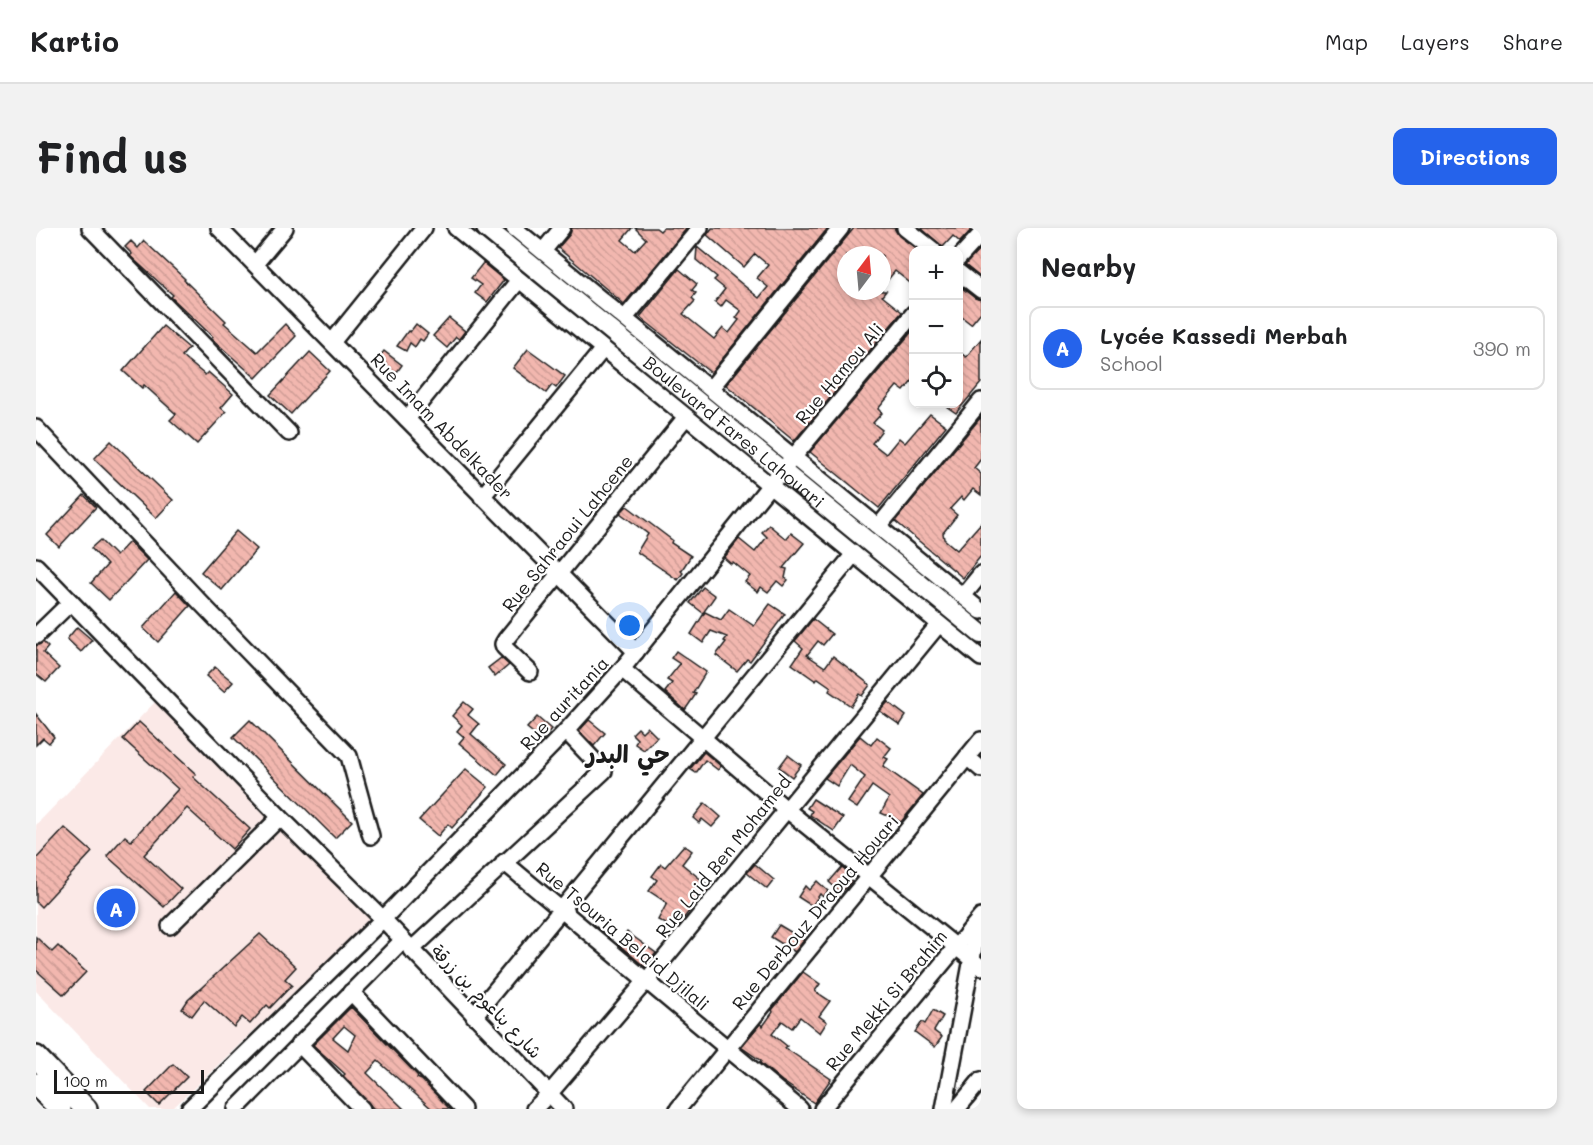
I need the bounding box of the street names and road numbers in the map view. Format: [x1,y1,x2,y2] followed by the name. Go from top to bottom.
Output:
[789,317,889,429] street label: Rue Hamou Ali
[366,347,518,505] street label: Rue Imam Abdelkader
[639,350,830,513] street label: Boulevard Fares Lahouari
[496,449,638,617] street label: Rue Sahraoui Lahcene
[514,651,614,755] street label: Rue auritania
[650,770,796,942] street label: Rue Laid Ben Mohamed
[726,809,904,1015] street label: Rue Derbouz Draoua Houari
[531,856,715,1016] street label: Rue Tsouria Belaid Djilali
[820,924,952,1076] street label: Rue Mekki Si Brahim
[424,939,548,1065] street label: شارع بناعوم بن زرقة

